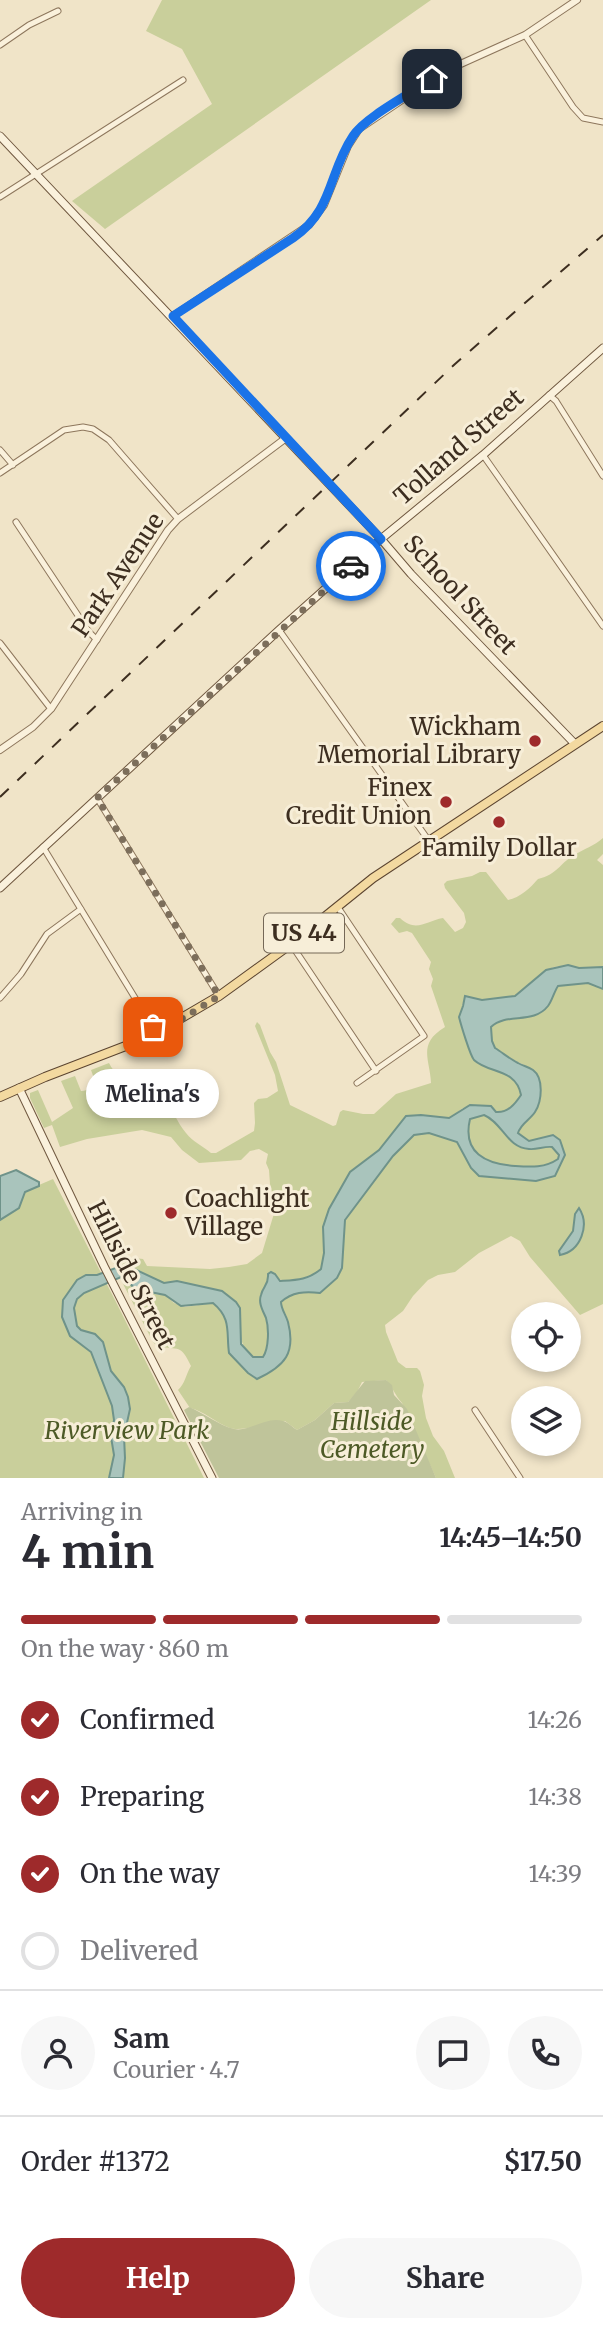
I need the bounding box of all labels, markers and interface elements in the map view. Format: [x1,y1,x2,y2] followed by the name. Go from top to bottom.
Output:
[402,49,462,109] pin
[413,60,451,98] icon: home
[387,381,530,512] street label: Tolland Street
[65,507,170,643] street label: Park Avenue
[397,528,524,661] street label: School Street
[316,531,386,601] courier
[332,547,370,585] icon: car
[318,711,521,770] place label: Wickham Memorial Library
[527,733,543,749] marker: Wickham Memorial Library
[286,772,433,831] place label: Finex Credit Union
[438,794,454,810] marker: Finex Credit Union
[491,814,507,830] marker: Family Dollar
[421,832,577,863] place label: Family Dollar
[264,914,344,952] road number: US 44
[123,997,183,1057] pin
[134,1008,172,1046] icon: bag
[86,1069,220,1118] callout: Melina's
[105,1079,200,1108] text: Melina's
[184,1183,310,1242] place label: Coachlight Village
[81,1195,182,1355] street label: Hillside Street
[163,1205,179,1221] marker: Coachlight Village
[511,1302,581,1456] map controls
[511,1302,581,1372] button: locate
[511,1386,581,1456] button: layers
[320,1406,424,1465] park label: Hillside Cemetery
[45,1415,209,1446] park label: Riverview Park
[21,1497,143,1526] text: Arriving in
[439,1521,582,1554] text: 14:45–14:50
[21,1523,154,1581] text: 4 min
[21,1634,229,1663] text: On the way · 860 m
[21,1701,59,1739] icon: check
[80,1703,215,1736] text: Confirmed
[528,1705,582,1734] text: 14:26
[21,1778,59,1816] icon: check
[80,1780,204,1813] text: Preparing
[528,1782,582,1811] text: 14:38
[21,1855,59,1893] icon: check
[80,1857,220,1890] text: On the way
[529,1859,582,1888] text: 14:39
[80,1934,199,1967] text: Delivered
[21,2016,95,2090] button: person
[416,2016,490,2090] button: chat
[508,2016,582,2090] button: phone
[113,2022,170,2055] text: Sam
[113,2055,240,2084] text: Courier · 4.7
[21,2145,170,2178] text: Order #1372
[503,2145,582,2178] text: $17.50
[21,2238,295,2318] button: Help
[309,2238,582,2318] button: Share

